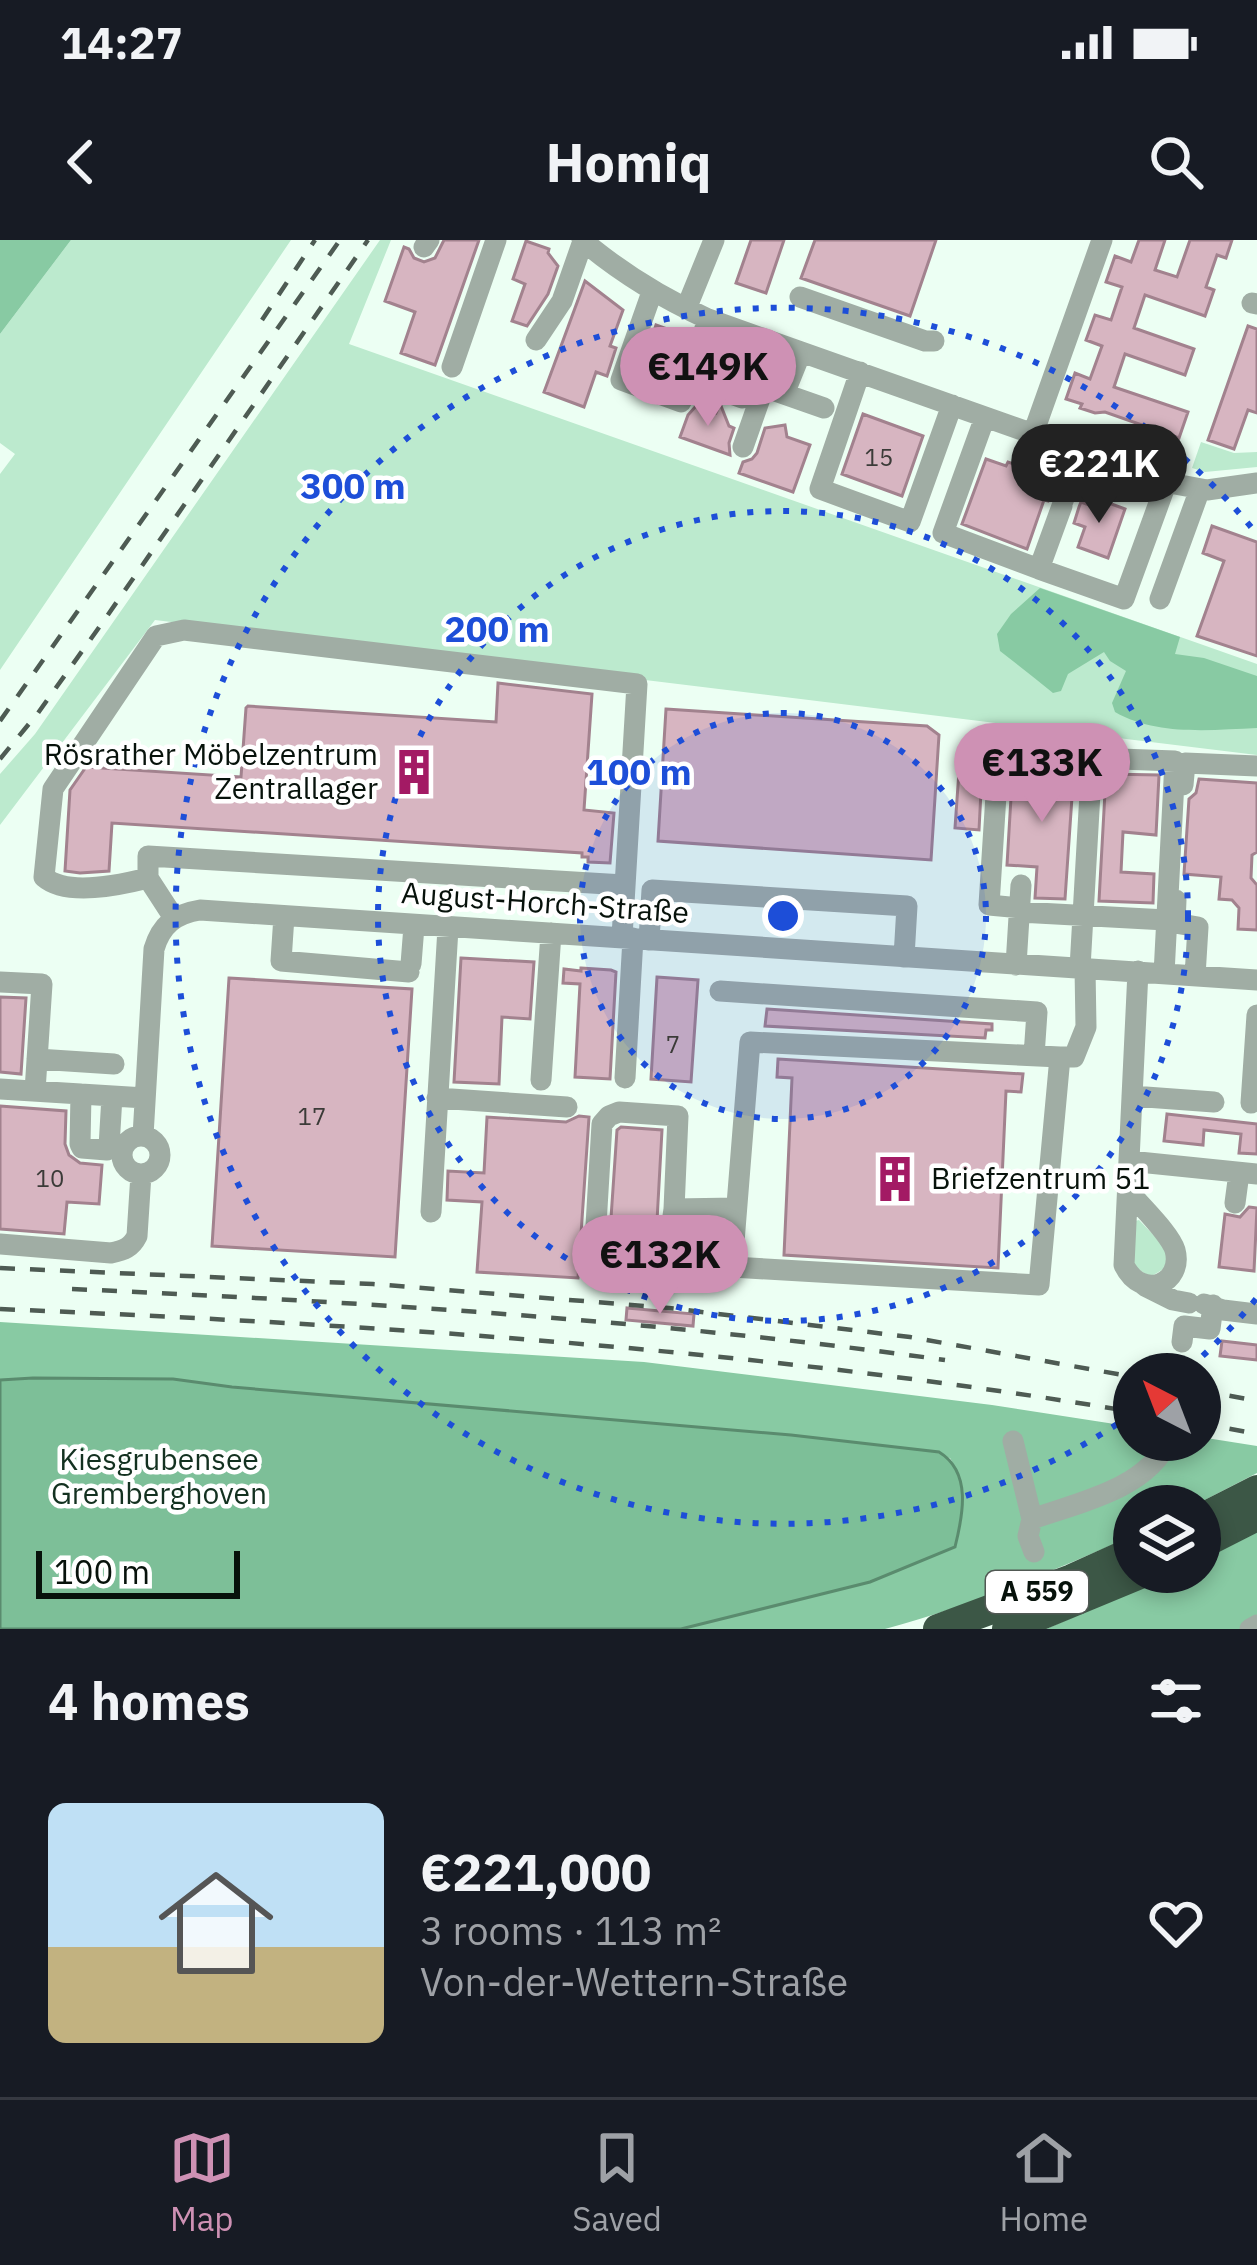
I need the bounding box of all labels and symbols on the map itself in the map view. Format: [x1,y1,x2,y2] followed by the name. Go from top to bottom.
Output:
[624,327,792,429] pin: €149K
[1015,424,1183,526] pin: €221K
[865,441,893,473] house number: 15
[300,462,406,509] text: 300 m
[444,605,550,652] text: 200 m
[958,723,1126,825] pin: €133K
[44,734,378,807] place label: Rösrather Möbelzentrum Zentrallager
[389,747,439,797] building icon: Rösrather Möbelzentrum Zentrallager
[586,748,692,795] text: 100 m
[400,872,690,931] street label: August-Horch-Straße
[762,895,804,937] centre of rings
[666,1028,680,1060] house number: 7
[298,1100,326,1132] house number: 17
[870,1154,920,1204] building icon: Briefzentrum 51
[931,1158,1150,1197] place label: Briefzentrum 51
[36,1162,64,1194] house number: 10
[576,1215,744,1317] pin: €132K
[1113,1353,1221,1461] north arrow
[51,1439,267,1512] park label: Kiesgrubensee Gremberghoven
[36,1545,240,1598] scale bar
[986,1571,1088,1613] road number: A 559

